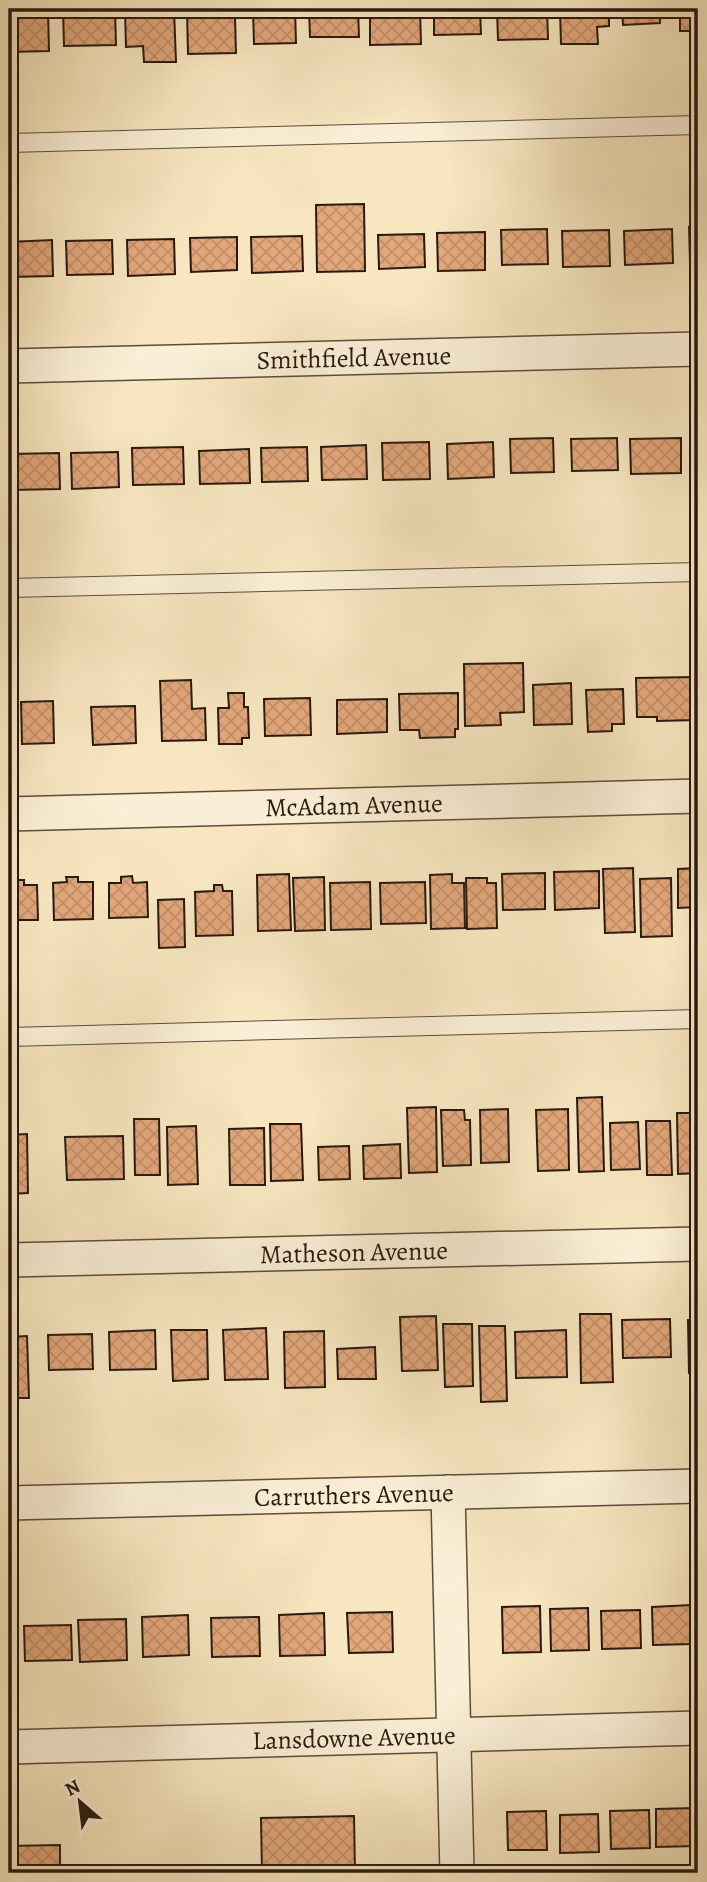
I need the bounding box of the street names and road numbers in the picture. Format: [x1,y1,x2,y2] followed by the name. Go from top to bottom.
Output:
[256,338,452,378] street label: Smithfield Avenue
[265,786,443,825] street label: McAdam Avenue
[259,1233,448,1272] street label: Matheson Avenue
[254,1475,454,1515] street label: Carruthers Avenue
[252,1718,456,1758] street label: Lansdowne Avenue

